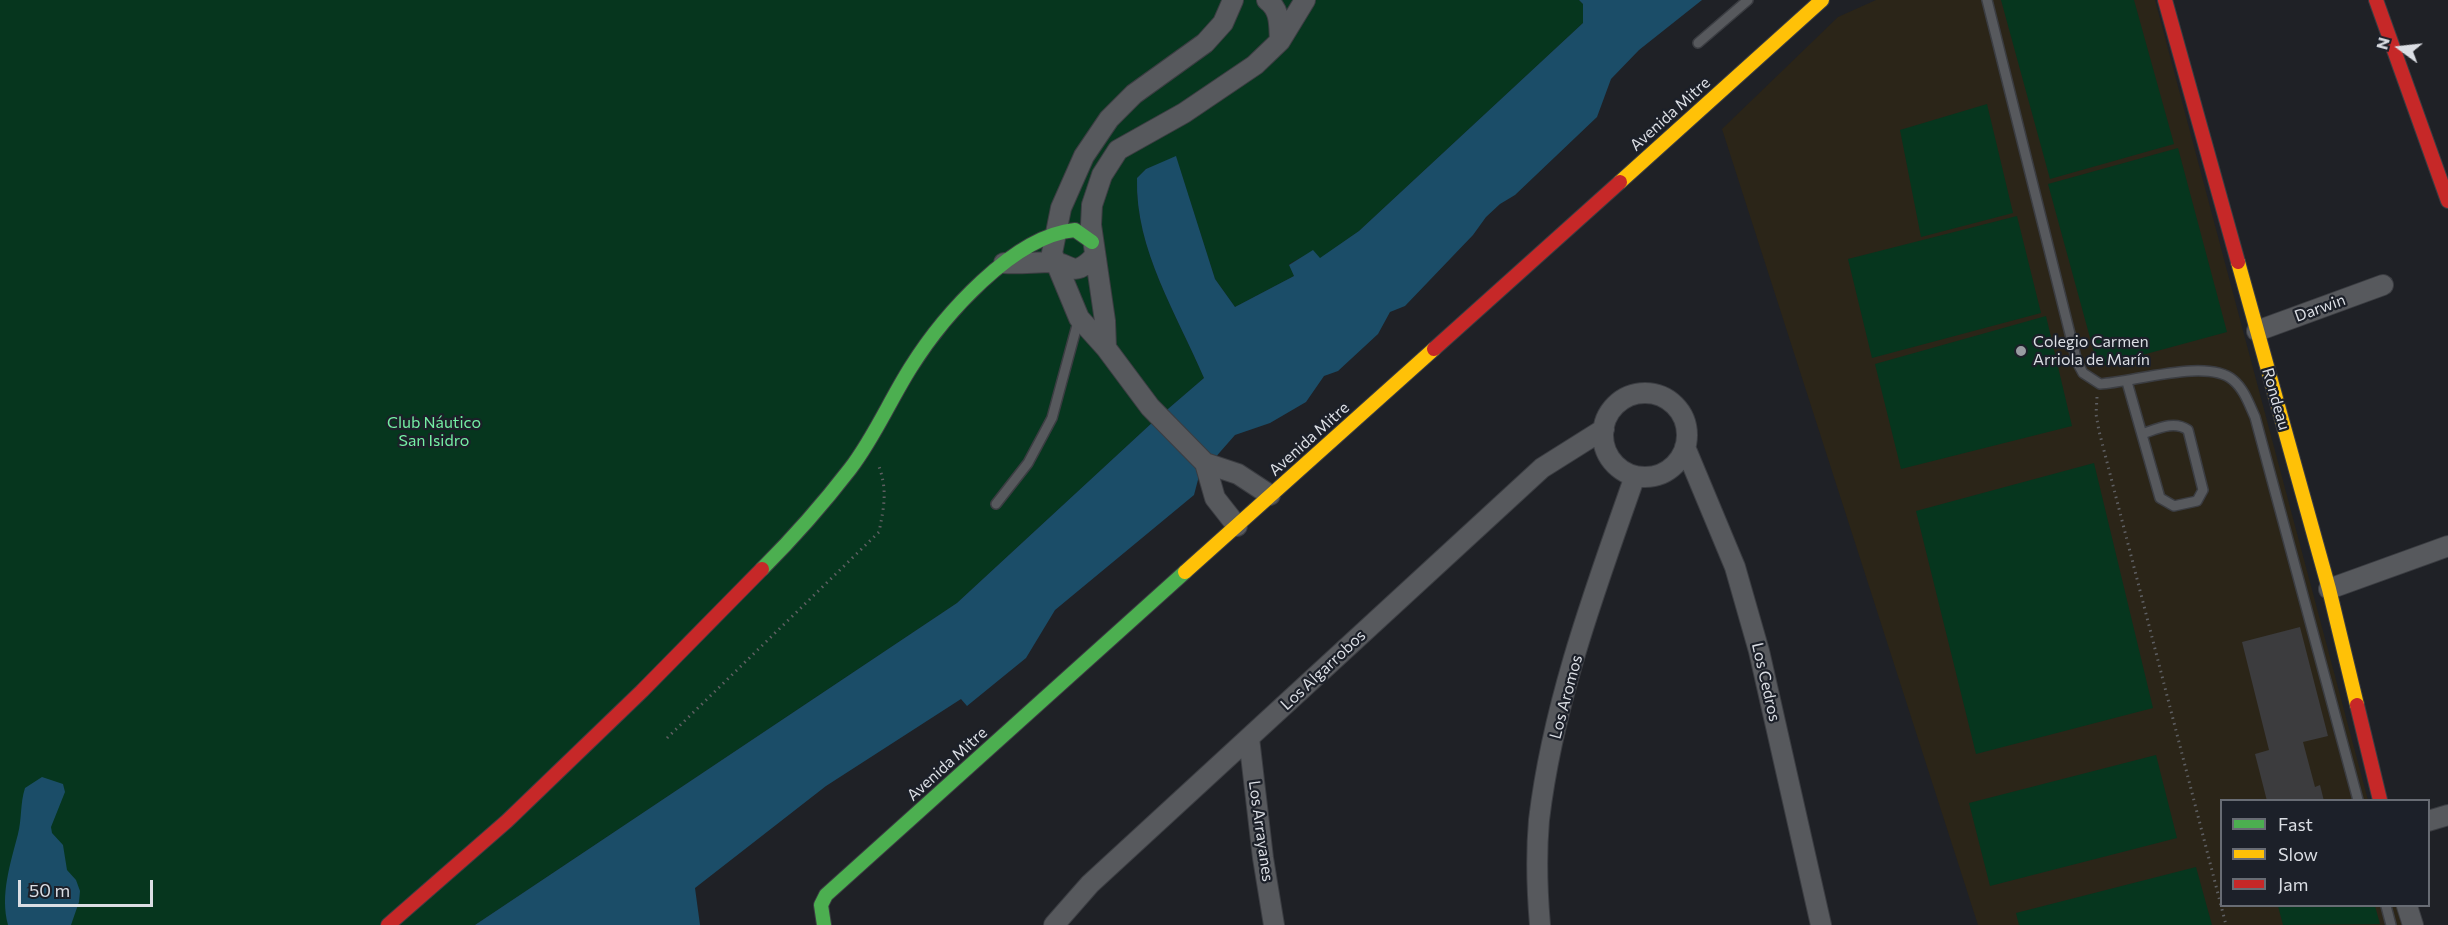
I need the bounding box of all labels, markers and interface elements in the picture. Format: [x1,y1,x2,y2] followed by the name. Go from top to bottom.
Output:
[2370,18,2430,78] north arrow
[2371,35,2393,51] text: N
[1626,73,1714,155] street label: Avenida Mitre
[2292,290,2348,326] street label: Darwin
[2033,332,2150,370] place label: Colegio Carmen Arriola de Marín
[2014,344,2028,358] marker: Colegio Carmen Arriola de Marín
[2258,366,2294,432] street label: Rondeau
[1265,398,1353,480] street label: Avenida Mitre
[387,413,481,451] park label: Club Náutico San Isidro
[1277,626,1369,714] street label: Los Algarrobos
[1748,641,1784,723] street label: Los Cedros
[1546,653,1586,741] street label: Los Aromos
[903,723,991,805] street label: Avenida Mitre
[1244,779,1278,883] street label: Los Arrayanes
[2220,799,2430,907] legend
[2278,813,2313,835] text: Fast
[2278,843,2318,865] text: Slow
[21,868,156,906] scale bar
[2278,873,2308,895] text: Jam
[29,879,70,901] text: 50 m

